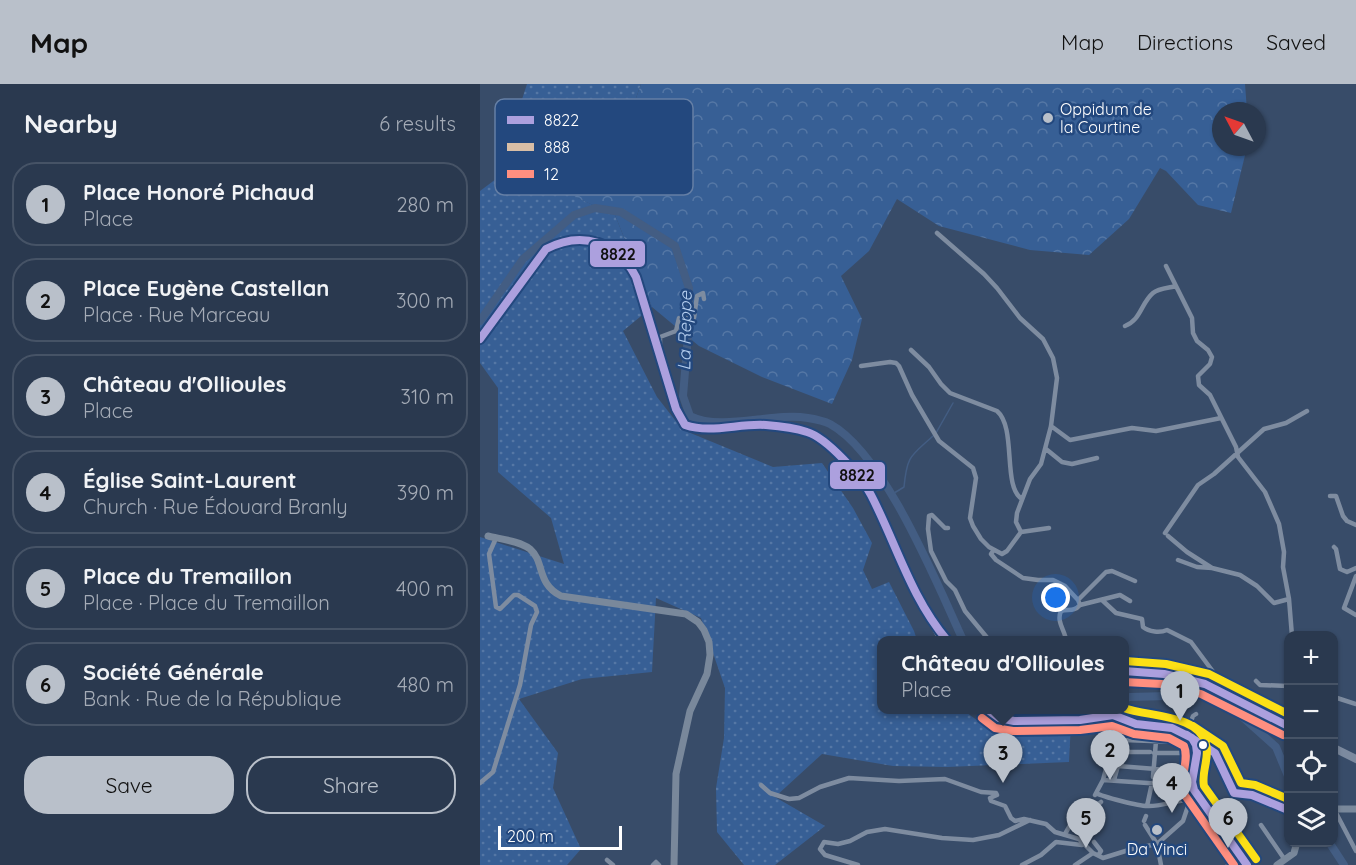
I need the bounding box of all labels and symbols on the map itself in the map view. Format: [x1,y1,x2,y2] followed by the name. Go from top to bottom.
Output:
[495,99,693,195] legend
[1060,99,1152,137] place label: Oppidum de la Courtine
[1212,102,1266,156] north arrow
[544,110,579,130] text: 8822
[1041,111,1055,125] marker: Oppidum de la Courtine
[544,137,570,157] text: 888
[544,164,559,184] text: 12
[589,240,646,268] line badge: 8822
[600,244,636,264] text: 8822
[672,290,697,371] water label: La Reppe
[829,461,886,490] line badge: 8822
[839,465,875,485] text: 8822
[1041,583,1070,612] your location
[1160,672,1200,721] pin: 1
[1090,730,1130,780] pin: 2
[984,734,1022,783] pin: 3
[1197,739,1209,751] unlabelled marker
[1152,764,1192,813] pin: 4
[1066,798,1106,848] pin: 5
[1208,798,1248,848] pin: 6
[498,823,622,850] scale bar
[1150,823,1164,837] marker: Da Vinci
[1127,839,1187,859] place label: Da Vinci

